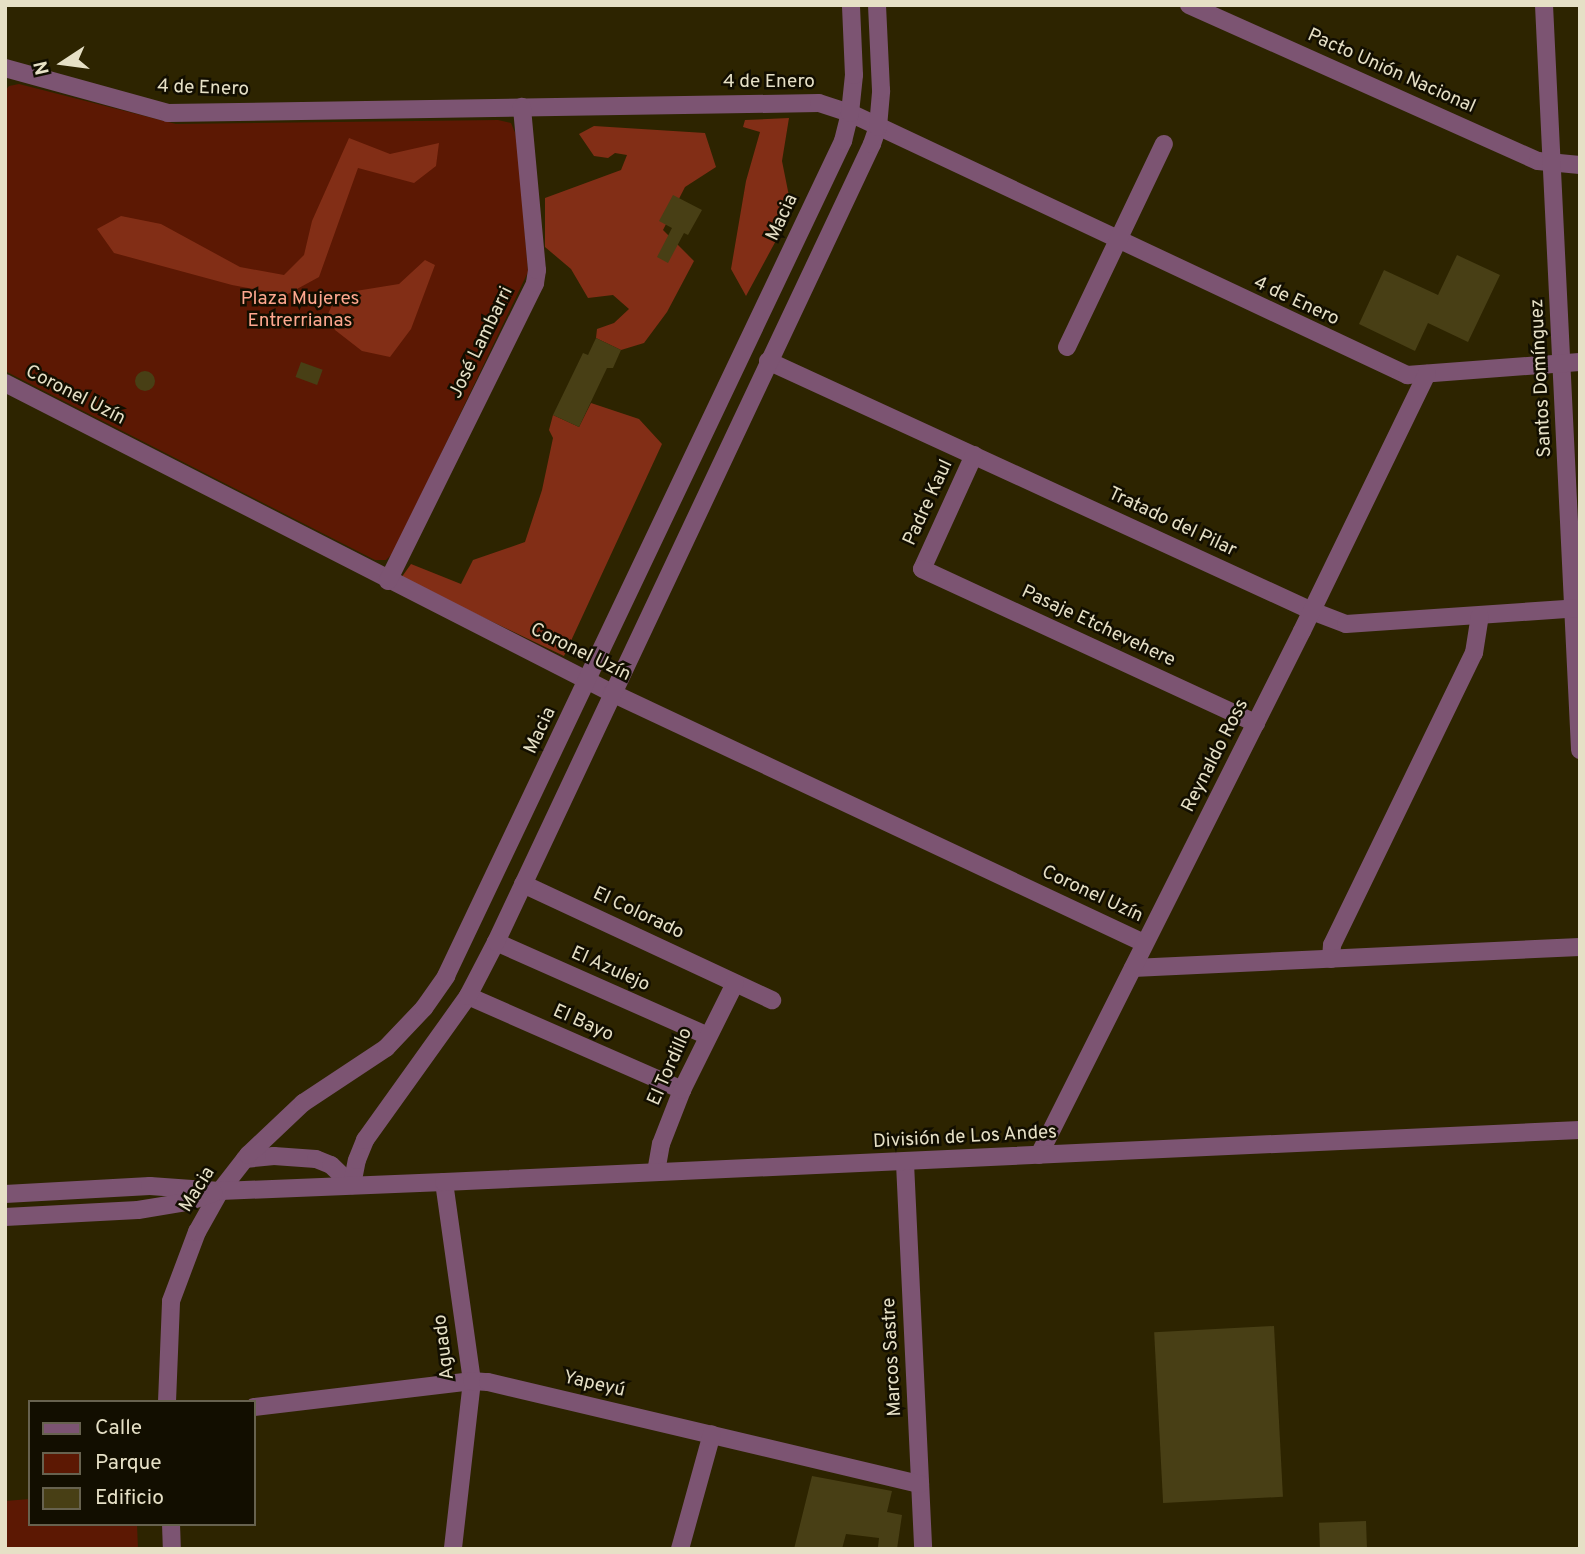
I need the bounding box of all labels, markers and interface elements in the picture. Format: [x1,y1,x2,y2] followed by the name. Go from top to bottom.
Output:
[1304,25,1478,119] street label: Pacto Unión Nacional
[28,28,98,98] north arrow
[29,58,56,77] text: N
[723,72,815,94] street label: 4 de Enero
[157,76,249,102] street label: 4 de Enero
[762,191,804,245] street label: Macia
[1250,272,1342,332] street label: 4 de Enero
[445,283,519,403] street label: José Lambarri
[241,289,359,333] park label: Plaza Mujeres Entrerrianas
[1526,298,1558,458] street label: Santos Domínguez
[21,361,129,431] street label: Coronel Uzín
[899,456,959,550] street label: Padre Kaul
[1104,483,1240,563] street label: Tratado del Pilar
[1017,581,1179,673] street label: Pasaje Etchevehere
[526,619,634,687] street label: Coronel Uzín
[1178,696,1254,816] street label: Reynaldo Ross
[520,704,562,758] street label: Macia
[1038,862,1146,928] street label: Coronel Uzín
[589,883,687,945] street label: El Colorado
[567,942,653,998] street label: El Azulejo
[549,1001,617,1047] street label: El Bayo
[644,1024,698,1110] street label: El Tordillo
[872,1122,1058,1154] street label: División de Los Andes
[175,1163,221,1217] street label: Macia
[879,1297,907,1417] street label: Marcos Sastre
[430,1313,460,1381] street label: Aguado
[561,1367,627,1403] street label: Yapeyú
[28,1400,256,1526] legend
[95,1415,142,1442] text: Calle
[95,1450,162,1477] text: Parque
[95,1485,164,1512] text: Edificio

